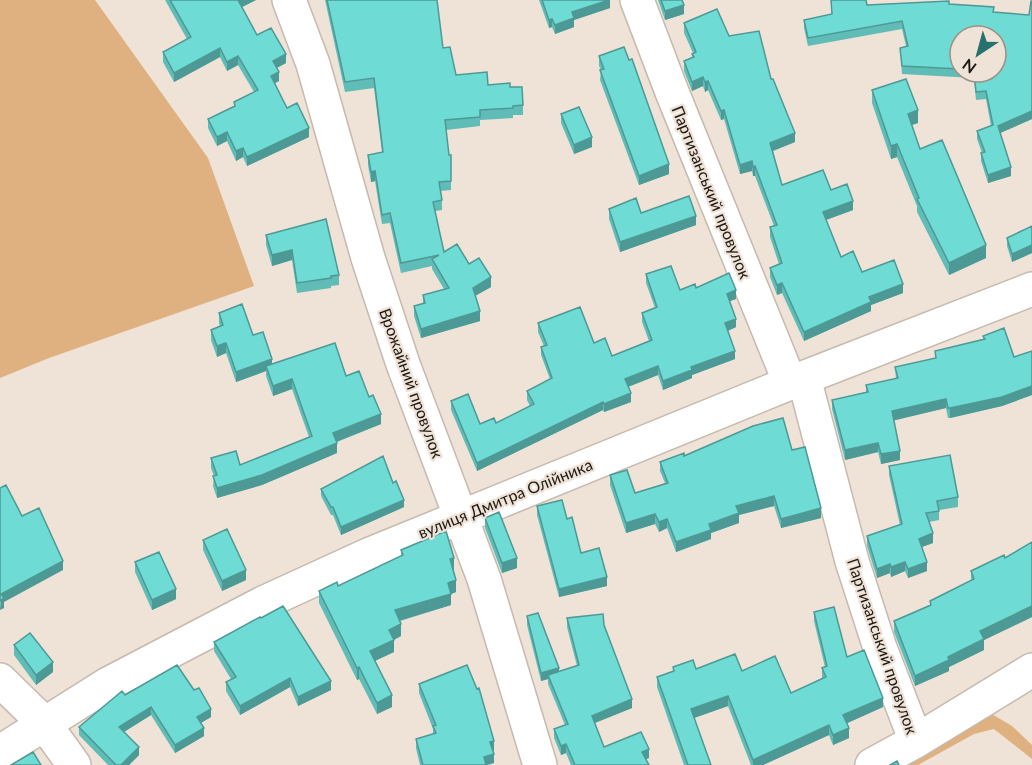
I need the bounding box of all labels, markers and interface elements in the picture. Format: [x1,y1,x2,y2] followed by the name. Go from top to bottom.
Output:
[948,24,1008,84] north arrow
[958,55,979,78] text: N
[669,103,756,282] street label: Партизанський провулок
[376,305,448,461] street label: Врожайний провулок
[415,454,595,542] street label: вулиця Дмитра Олійника
[844,556,922,737] street label: Партизанський провулок

